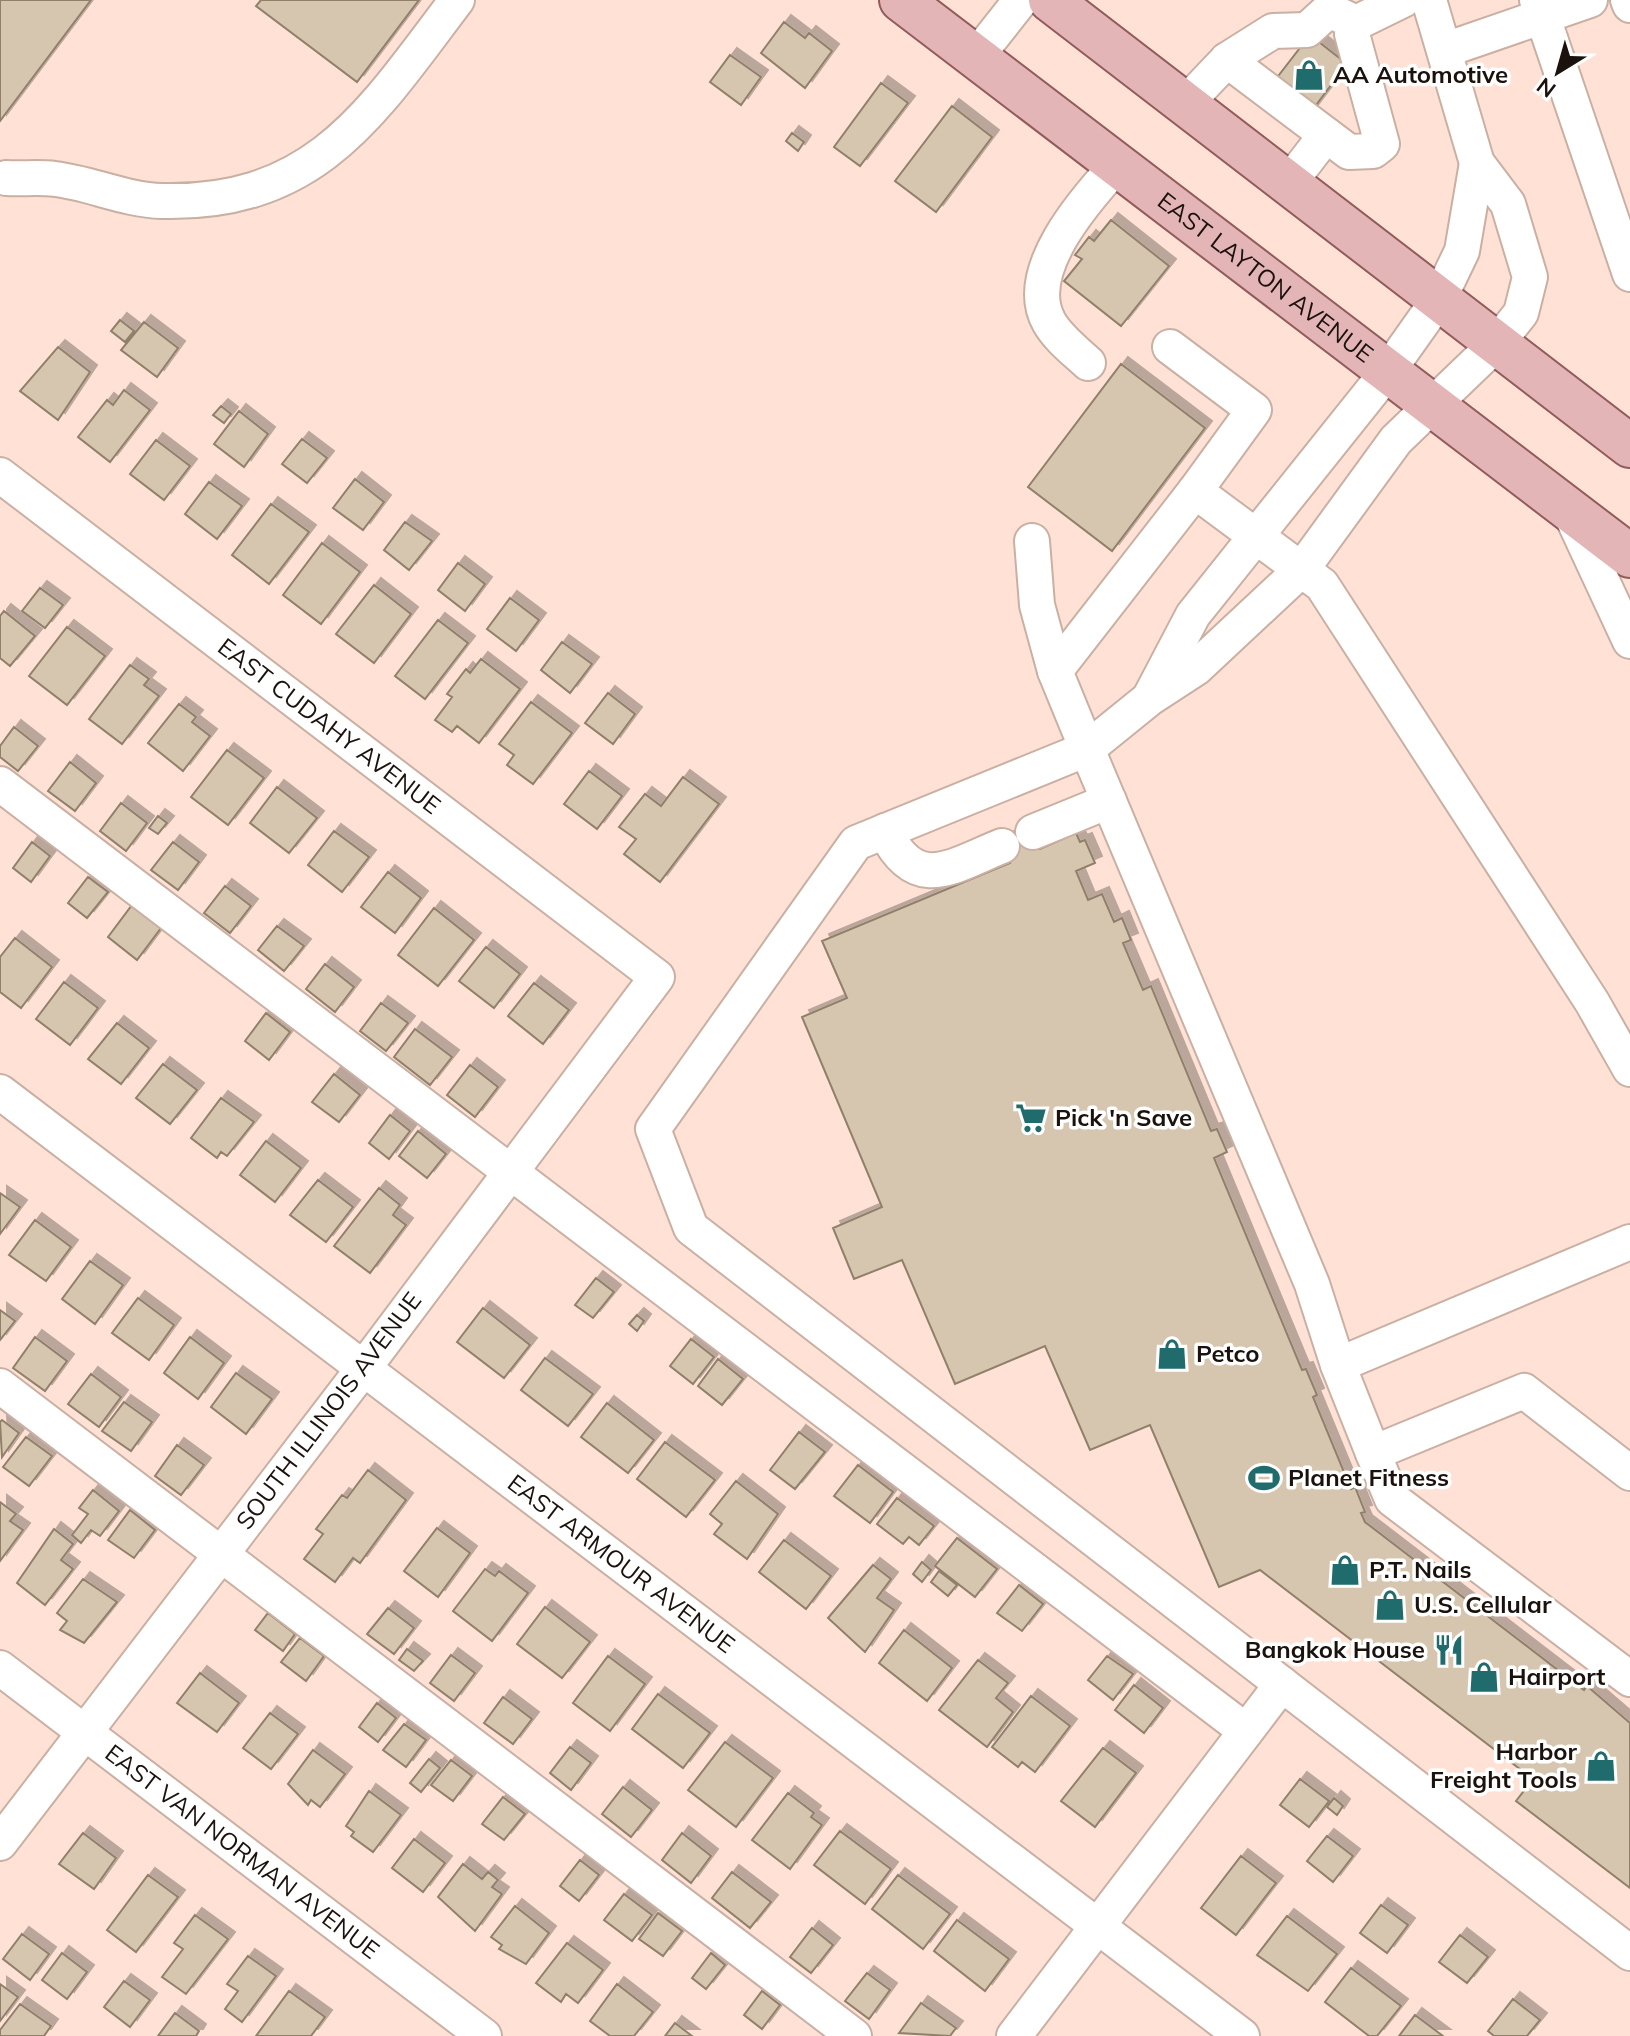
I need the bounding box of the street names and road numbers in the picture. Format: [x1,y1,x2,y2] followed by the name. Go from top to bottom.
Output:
[1152,185,1380,369] street label: EAST LAYTON AVENUE
[212,631,447,820] street label: EAST CUDAHY AVENUE
[229,1286,427,1535] street label: SOUTH ILLINOIS AVENUE
[502,1467,741,1659] street label: EAST ARMOUR AVENUE
[100,1737,386,1965] street label: EAST VAN NORMAN AVENUE

